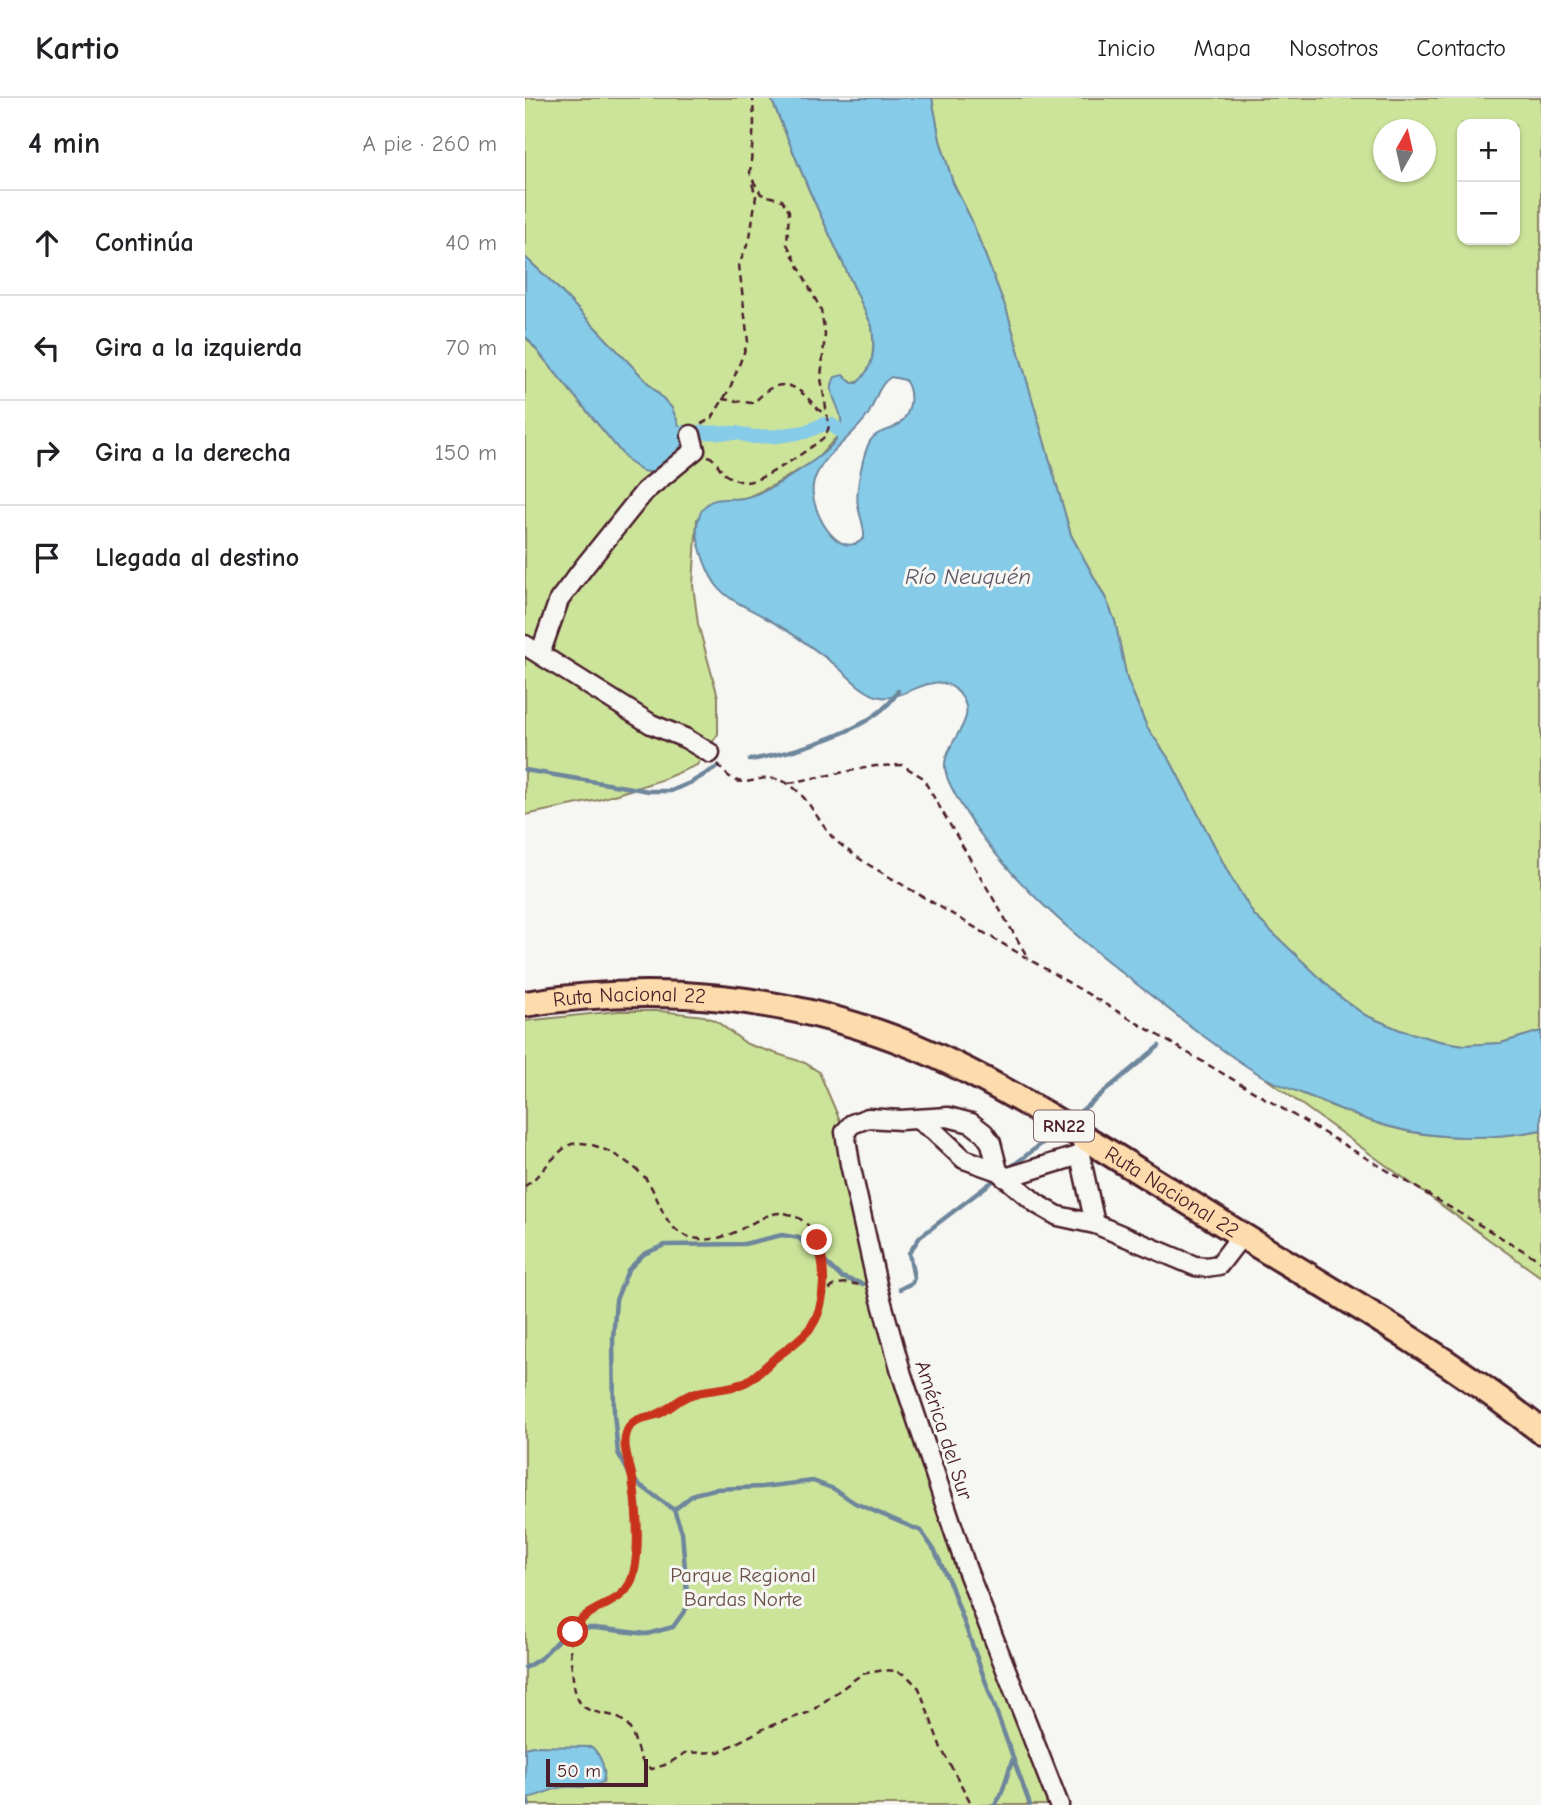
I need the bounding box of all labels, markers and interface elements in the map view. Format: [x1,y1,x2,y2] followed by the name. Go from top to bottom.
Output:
[35,29,120,67] text: Kartio
[1098,34,1155,62] text: Inicio
[1193,34,1251,62] text: Mapa
[1289,34,1378,62] text: Nosotros
[1416,34,1506,62] text: Contacto
[1373,119,1436,182] north arrow
[1457,119,1520,245] map controls
[1457,119,1520,182] button: +
[28,126,100,161] text: 4 min
[362,130,497,157] text: A pie · 260 m
[1457,182,1520,245] button: −
[28,224,66,262] icon: ahead
[95,228,194,258] text: Continúa
[445,229,497,256] text: 40 m
[28,329,66,367] icon: left
[95,333,302,363] text: Gira a la izquierda
[445,334,497,361] text: 70 m
[28,434,66,472] icon: right
[95,438,291,468] text: Gira a la derecha
[435,439,497,466] text: 150 m
[28,539,66,577] icon: arrive
[95,543,299,573] text: Llegada al destino
[905,563,1031,590] water label: Río Neuquén
[552,982,707,1012] street label: Ruta Nacional 22
[1034,1110,1094,1142] road number: RN22
[1101,1141,1243,1243] street label: Ruta Nacional 22
[801,1224,832,1255] route end
[910,1357,978,1503] street label: América del Sur
[670,1563,816,1611] park label: Parque Regional Bardas Norte
[557,1616,588,1647] route start
[546,1756,647,1788] scale bar
[557,1760,601,1782] text: 50 m

